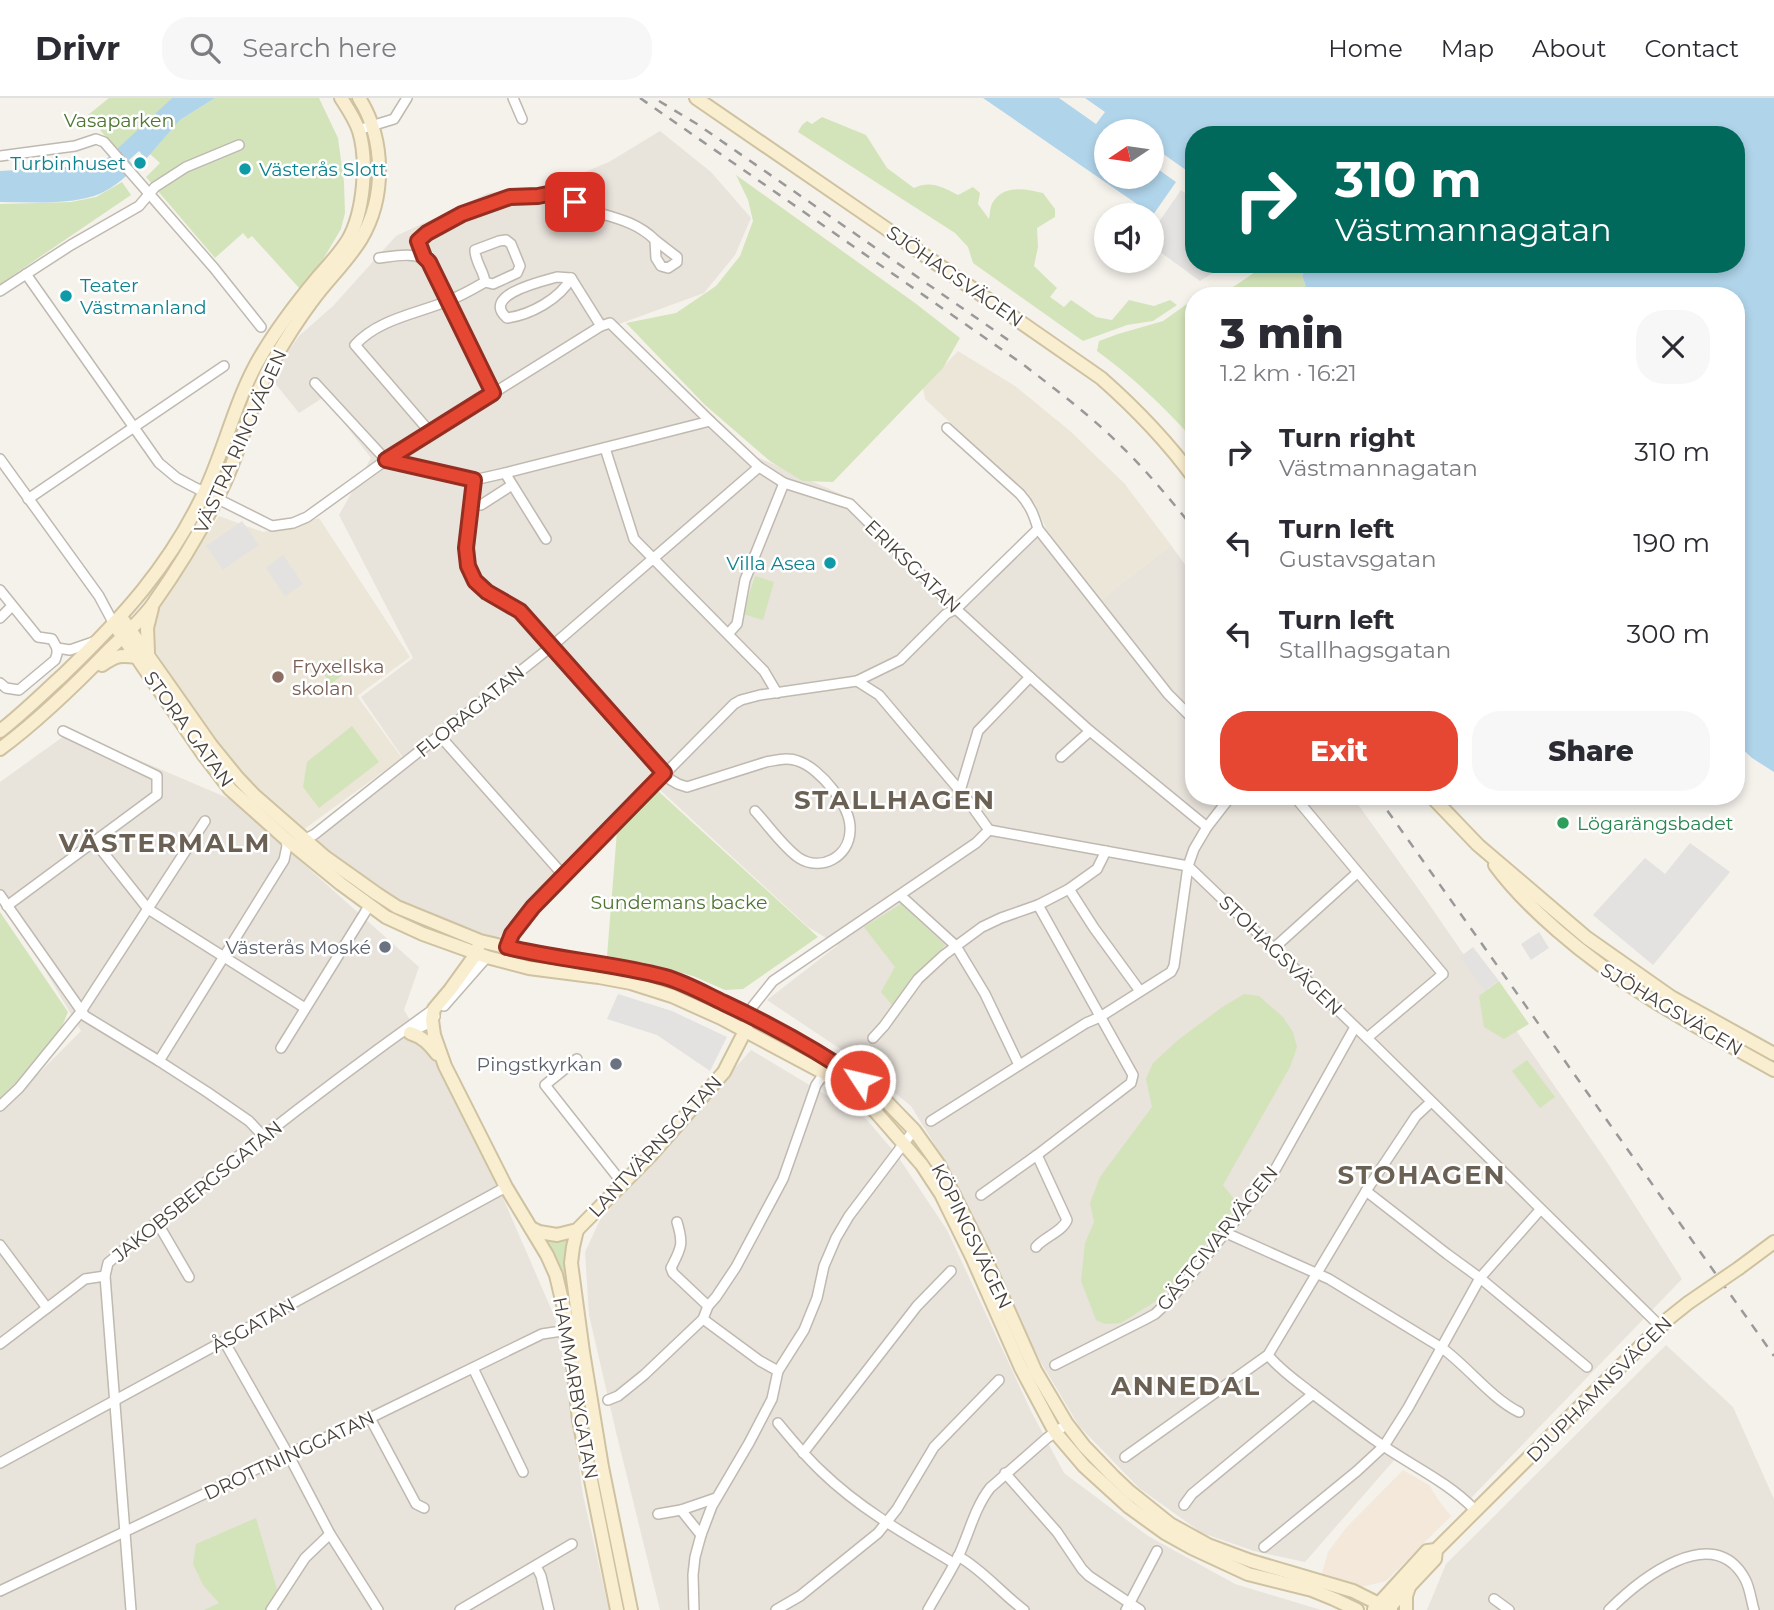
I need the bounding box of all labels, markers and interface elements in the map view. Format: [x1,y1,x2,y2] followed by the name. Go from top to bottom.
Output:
[162,17,652,80] search box
[35,28,120,68] text: Drivr
[186,29,224,67] icon: search
[242,32,397,64] text: Search here
[1328,34,1403,63] text: Home
[1441,34,1494,63] text: Map
[1532,34,1606,63] text: About
[1644,34,1739,63] text: Contact
[64,109,174,132] park label: Vasaparken
[1094,119,1164,189] north arrow
[1094,119,1164,273] map controls
[1335,150,1482,209] text: 310 m
[10,152,126,175] place label: Turbinhuset
[1220,154,1311,245] icon: right
[132,155,148,171] marker: Turbinhuset
[259,158,387,181] place label: Västerås Slott
[237,161,253,177] marker: Västerås Slott
[545,172,605,232] pin
[556,183,594,221] icon: arrive
[1094,203,1164,273] button: sound
[1335,210,1612,249] text: Västmannagatan
[882,221,1027,332] street label: SJÖHAGSVÄGEN
[80,274,207,319] place label: Teater Västmanland
[58,288,74,304] marker: Teater Västmanland
[1220,307,1344,359] text: 3 min
[1636,310,1710,384] button: close
[189,345,292,537] street label: VÄSTRA RINGVÄGEN
[1220,359,1357,387] text: 1.2 km · 16:21
[1279,422,1415,454] text: Turn right
[1220,433,1258,471] icon: right
[1634,436,1710,468] text: 310 m
[1279,454,1478,482] text: Västmannagatan
[1279,513,1395,545] text: Turn left
[860,515,965,618] street label: ERIKSGATAN
[1220,524,1258,562] icon: left
[1633,527,1710,559] text: 190 m
[1279,545,1437,573] text: Gustavsgatan
[726,552,816,575] place label: Villa Asea
[822,555,838,571] marker: Villa Asea
[1279,604,1395,636] text: Turn left
[1220,615,1258,653] icon: left
[1627,618,1710,650] text: 300 m
[1279,636,1451,664] text: Stallhagsgatan
[292,655,384,700] place label: Fryxellska skolan
[411,661,529,762] street label: FLORAGATAN
[139,667,238,792] street label: STORA GATAN
[270,669,286,685] marker: Fryxellska skolan
[1220,711,1458,791] button: Exit
[1472,711,1710,791] button: Share
[794,784,996,816] district label: STALLHAGEN
[1577,812,1734,835] place label: Lögarängsbadet
[1555,815,1571,831] marker: Lögarängsbadet
[58,827,271,859] district label: VÄSTERMALM
[590,891,768,914] park label: Sundemans backe
[1214,891,1347,1020] street label: STOHAGSVÄGEN
[225,936,371,959] place label: Västerås Moské
[377,939,393,955] marker: Västerås Moské
[1597,958,1747,1061] street label: SJÖHAGSVÄGEN
[823,1043,897,1117] position arrow
[477,1053,602,1076] place label: Pingstkyrkan
[608,1056,624,1072] marker: Pingstkyrkan
[584,1071,727,1222] street label: LANTVÄRNSGATAN
[107,1116,287,1268] street label: JAKOBSBERGSGATAN
[1337,1159,1507,1191] district label: STOHAGEN
[926,1160,1017,1313] street label: KÖPINGSVÄGEN
[1152,1161,1283,1315] street label: GÄSTGIVARVÄGEN
[207,1293,299,1358] street label: ÅSGATAN
[548,1295,603,1481] street label: HAMMARBYGATAN
[1522,1312,1677,1467] street label: DJUPHAMNSVÄGEN
[1110,1370,1261,1402] district label: ANNEDAL
[200,1406,378,1505] street label: DROTTNINGGATAN

